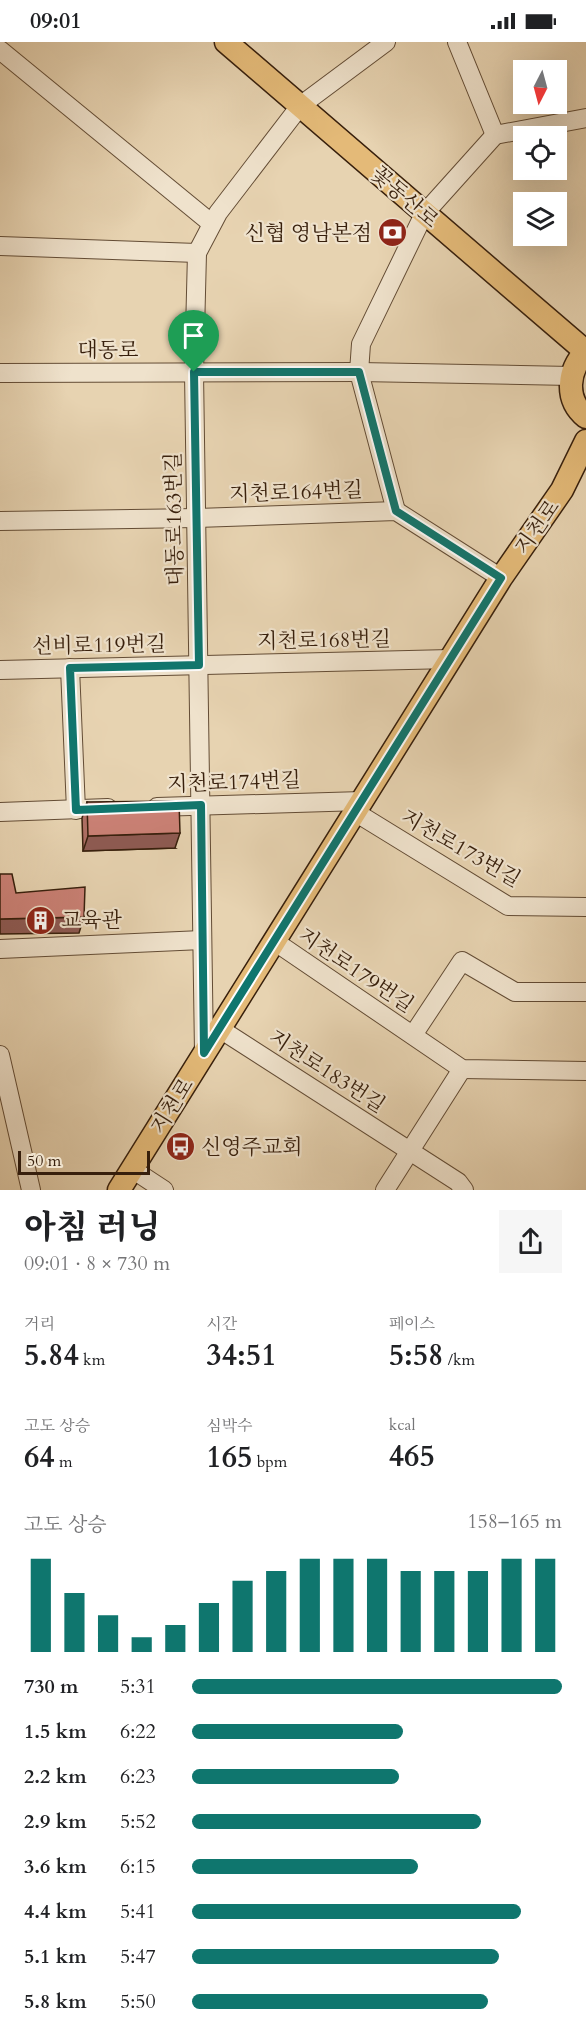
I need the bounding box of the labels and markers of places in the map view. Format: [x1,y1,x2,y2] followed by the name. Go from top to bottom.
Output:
[377,217,409,249] bank icon: 신협 영남본점
[245,219,372,248] place label: 신협 영남본점
[168,310,219,372] pin
[24,904,56,936] building icon: 교육관
[61,906,123,935] place label: 교육관
[164,1131,196,1163] bus stop icon: 신영주교회
[201,1133,302,1162] place label: 신영주교회

